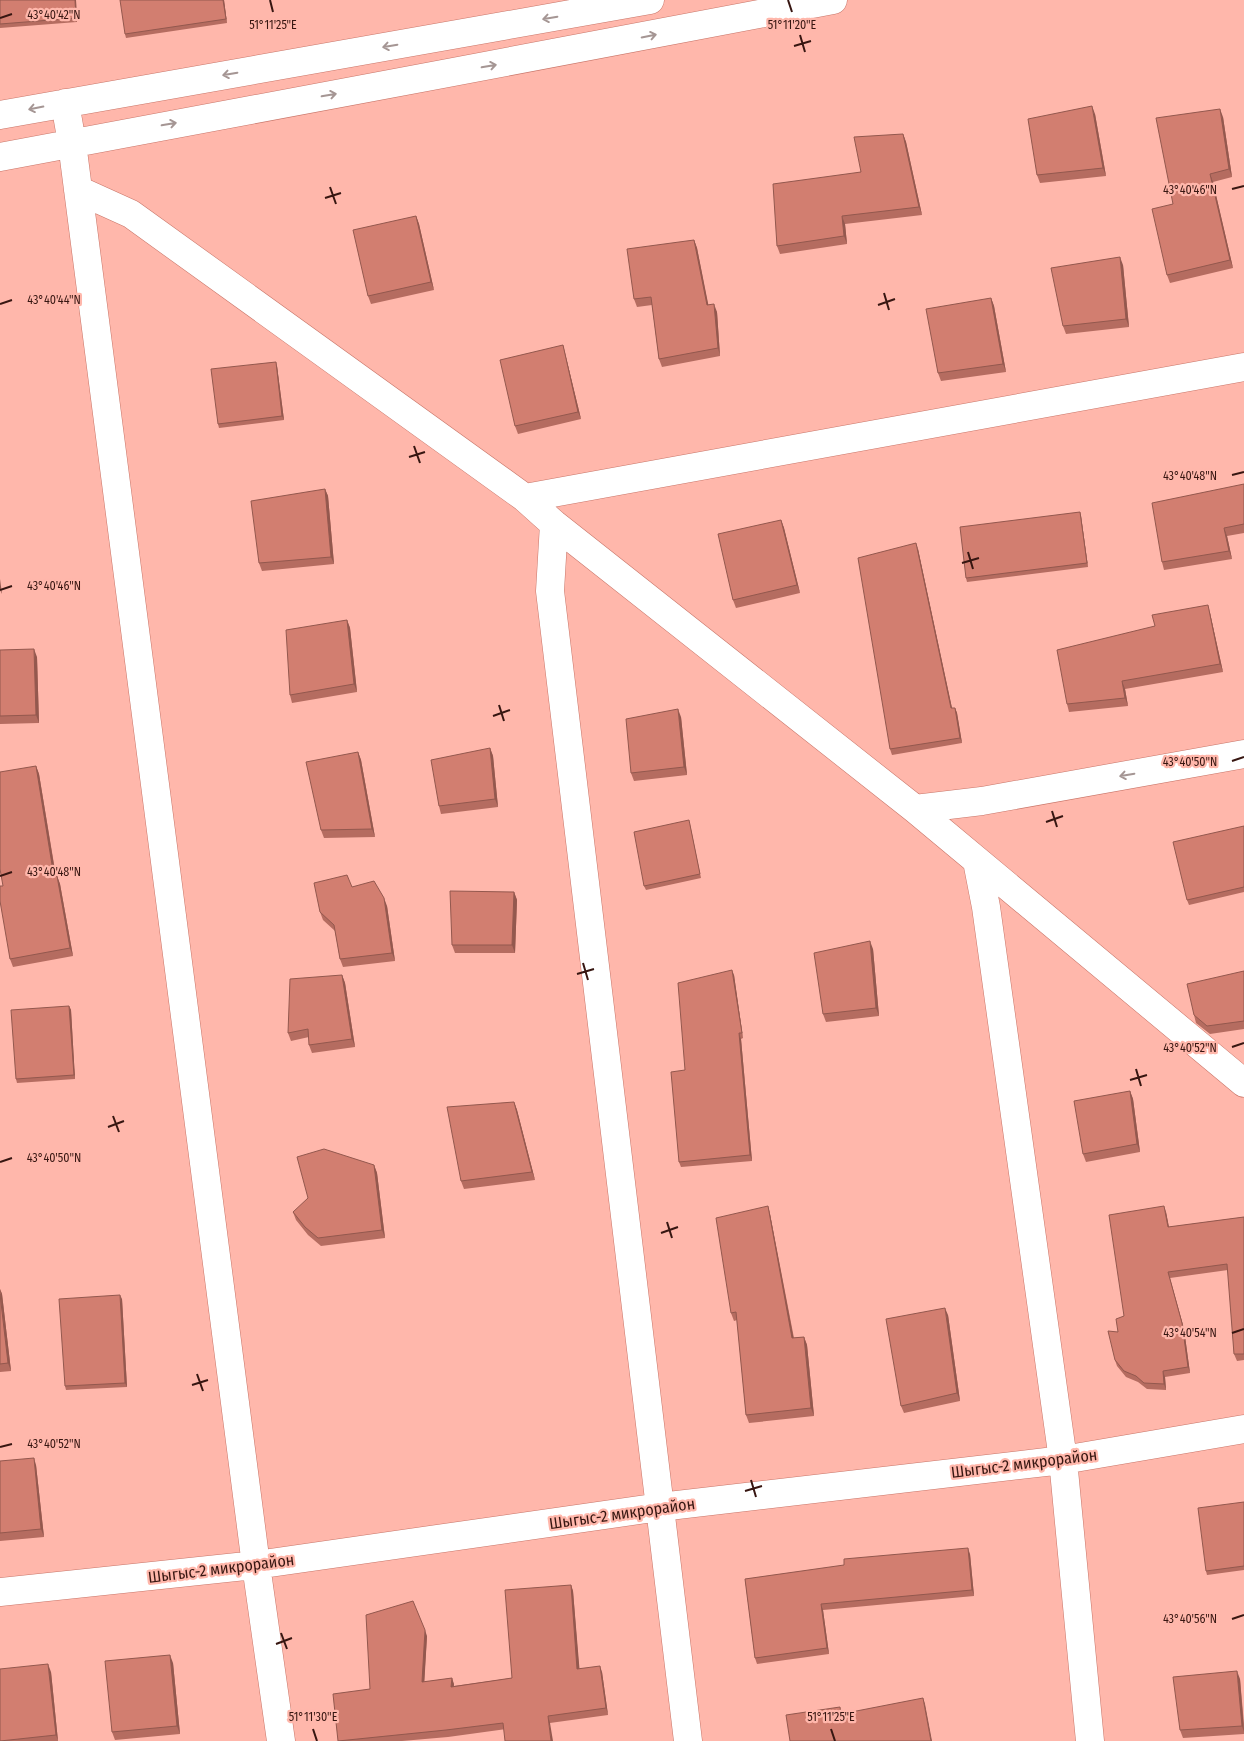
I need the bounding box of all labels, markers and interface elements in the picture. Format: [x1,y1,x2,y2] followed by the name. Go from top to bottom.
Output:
[27,8,81,22] text: 43°40'42"N
[543,13,559,23] one-way arrow
[249,18,297,32] text: 51°11'25"E
[768,18,817,32] text: 51°11'20"E
[640,31,656,40] one-way arrow
[383,41,399,51] one-way arrow
[480,61,496,70] one-way arrow
[223,69,239,79] one-way arrow
[321,90,337,100] one-way arrow
[28,104,44,114] one-way arrow
[161,119,177,129] one-way arrow
[1163,183,1217,197] text: 43°40'46"N
[27,293,81,307] text: 43°40'44"N
[1163,469,1217,483] text: 43°40'48"N
[27,579,81,593] text: 43°40'46"N
[1163,755,1217,769] text: 43°40'50"N
[1120,770,1136,780] one-way arrow
[27,865,81,879] text: 43°40'48"N
[1163,1041,1217,1055] text: 43°40'52"N
[27,1151,81,1165] text: 43°40'50"N
[1163,1326,1217,1340] text: 43°40'54"N
[27,1437,81,1451] text: 43°40'52"N
[950,1445,1098,1482] street label: Шыгыс-2 микрорайон
[548,1494,696,1533] street label: Шыгыс-2 микрорайон
[147,1550,295,1587] street label: Шыгыс-2 микрорайон
[1163,1612,1217,1626] text: 43°40'56"N
[289,1710,338,1724] text: 51°11'30"E
[807,1710,855,1724] text: 51°11'25"E

